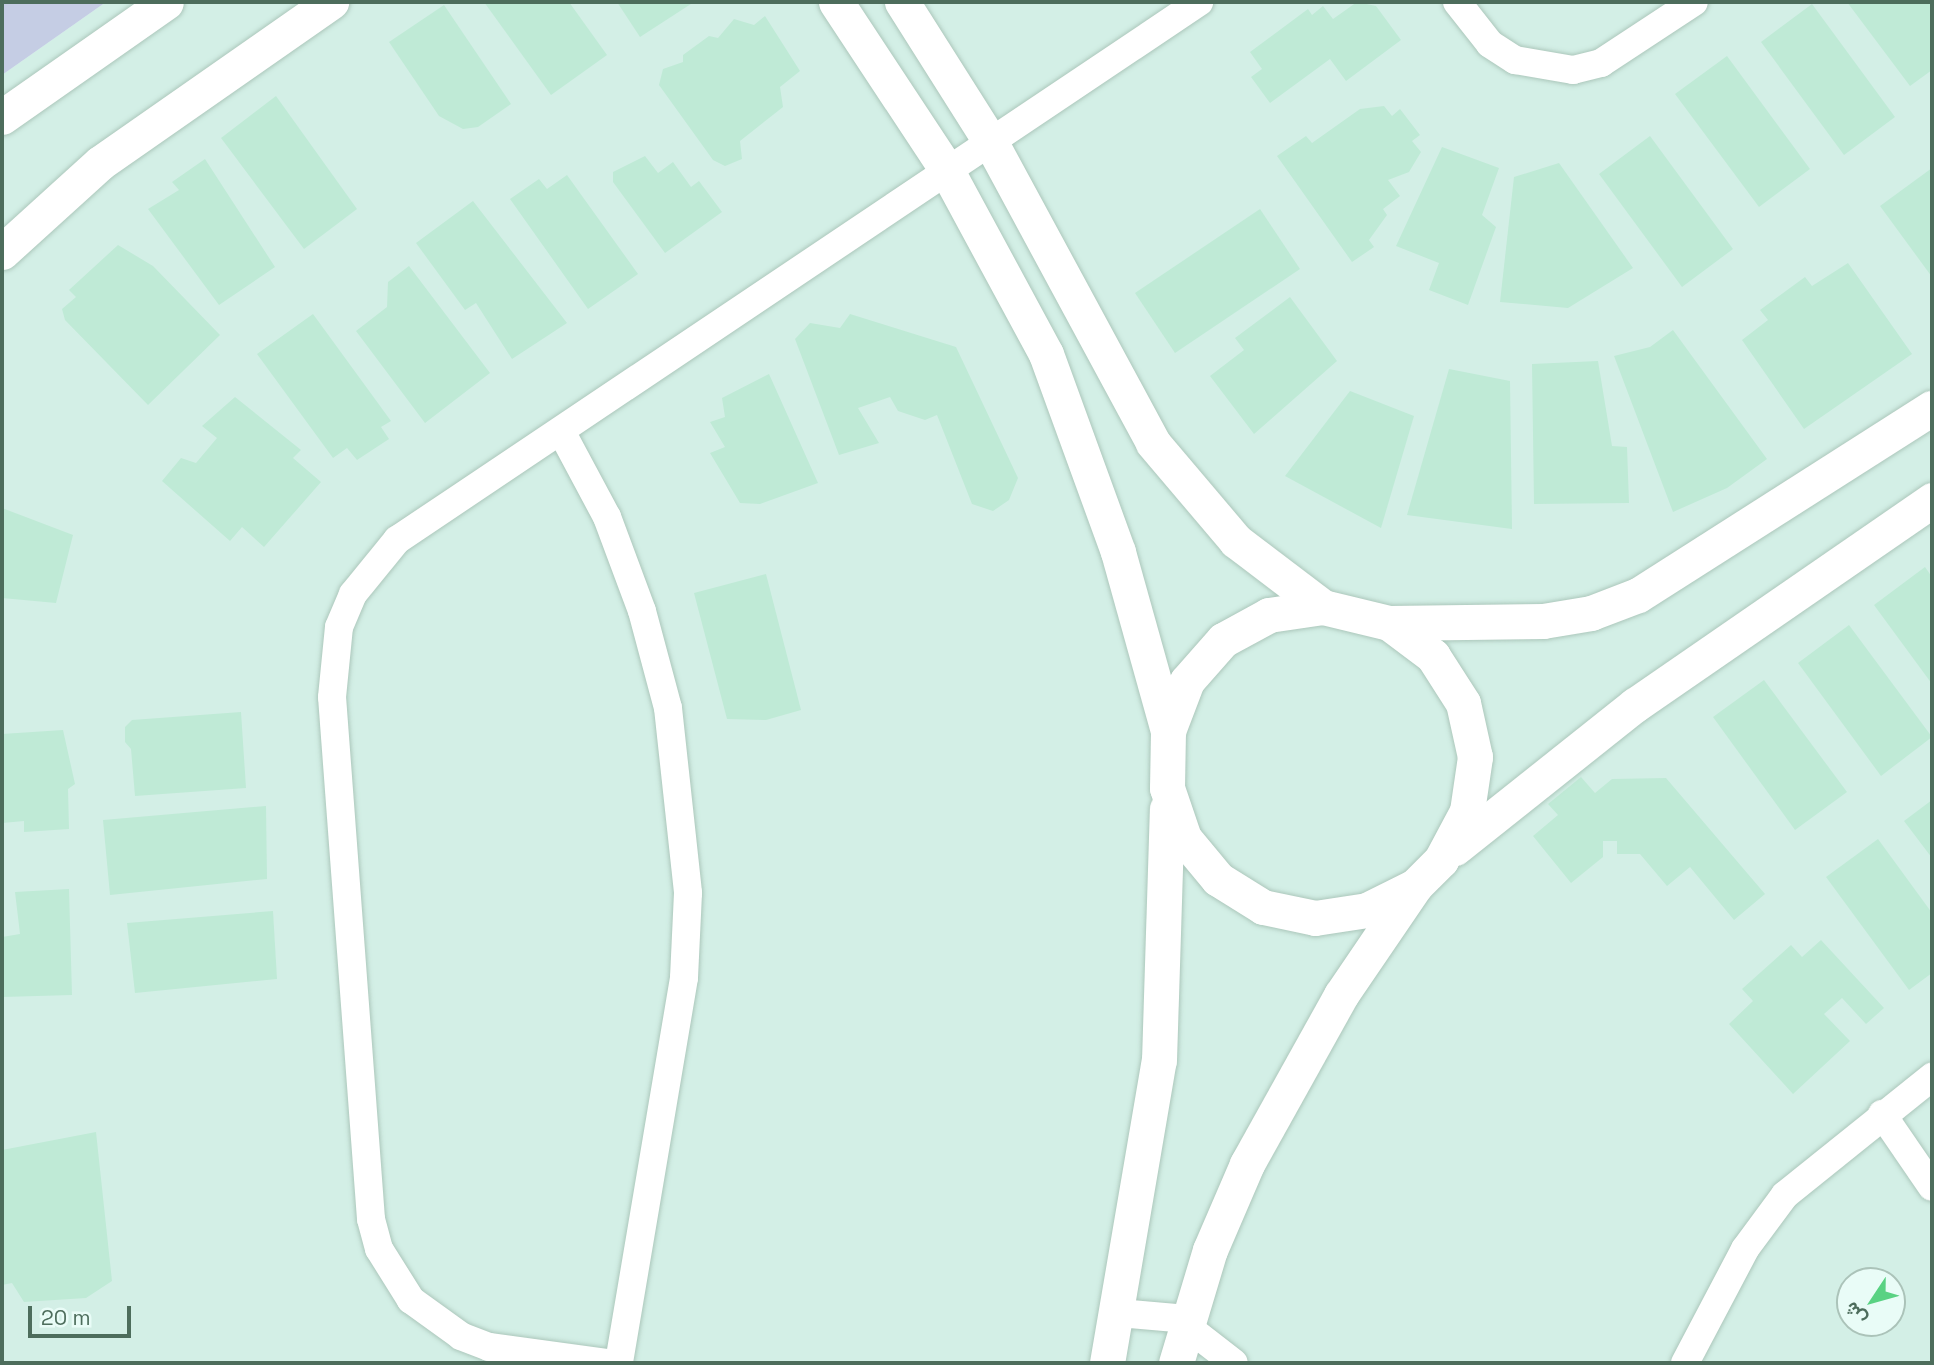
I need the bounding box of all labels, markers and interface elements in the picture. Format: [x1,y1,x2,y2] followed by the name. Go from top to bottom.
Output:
[1836,1267,1906,1337] north arrow
[32,1292,135,1336] scale bar
[1838,1297,1872,1330] text: ش
[41,1304,91,1331] text: 20 m

